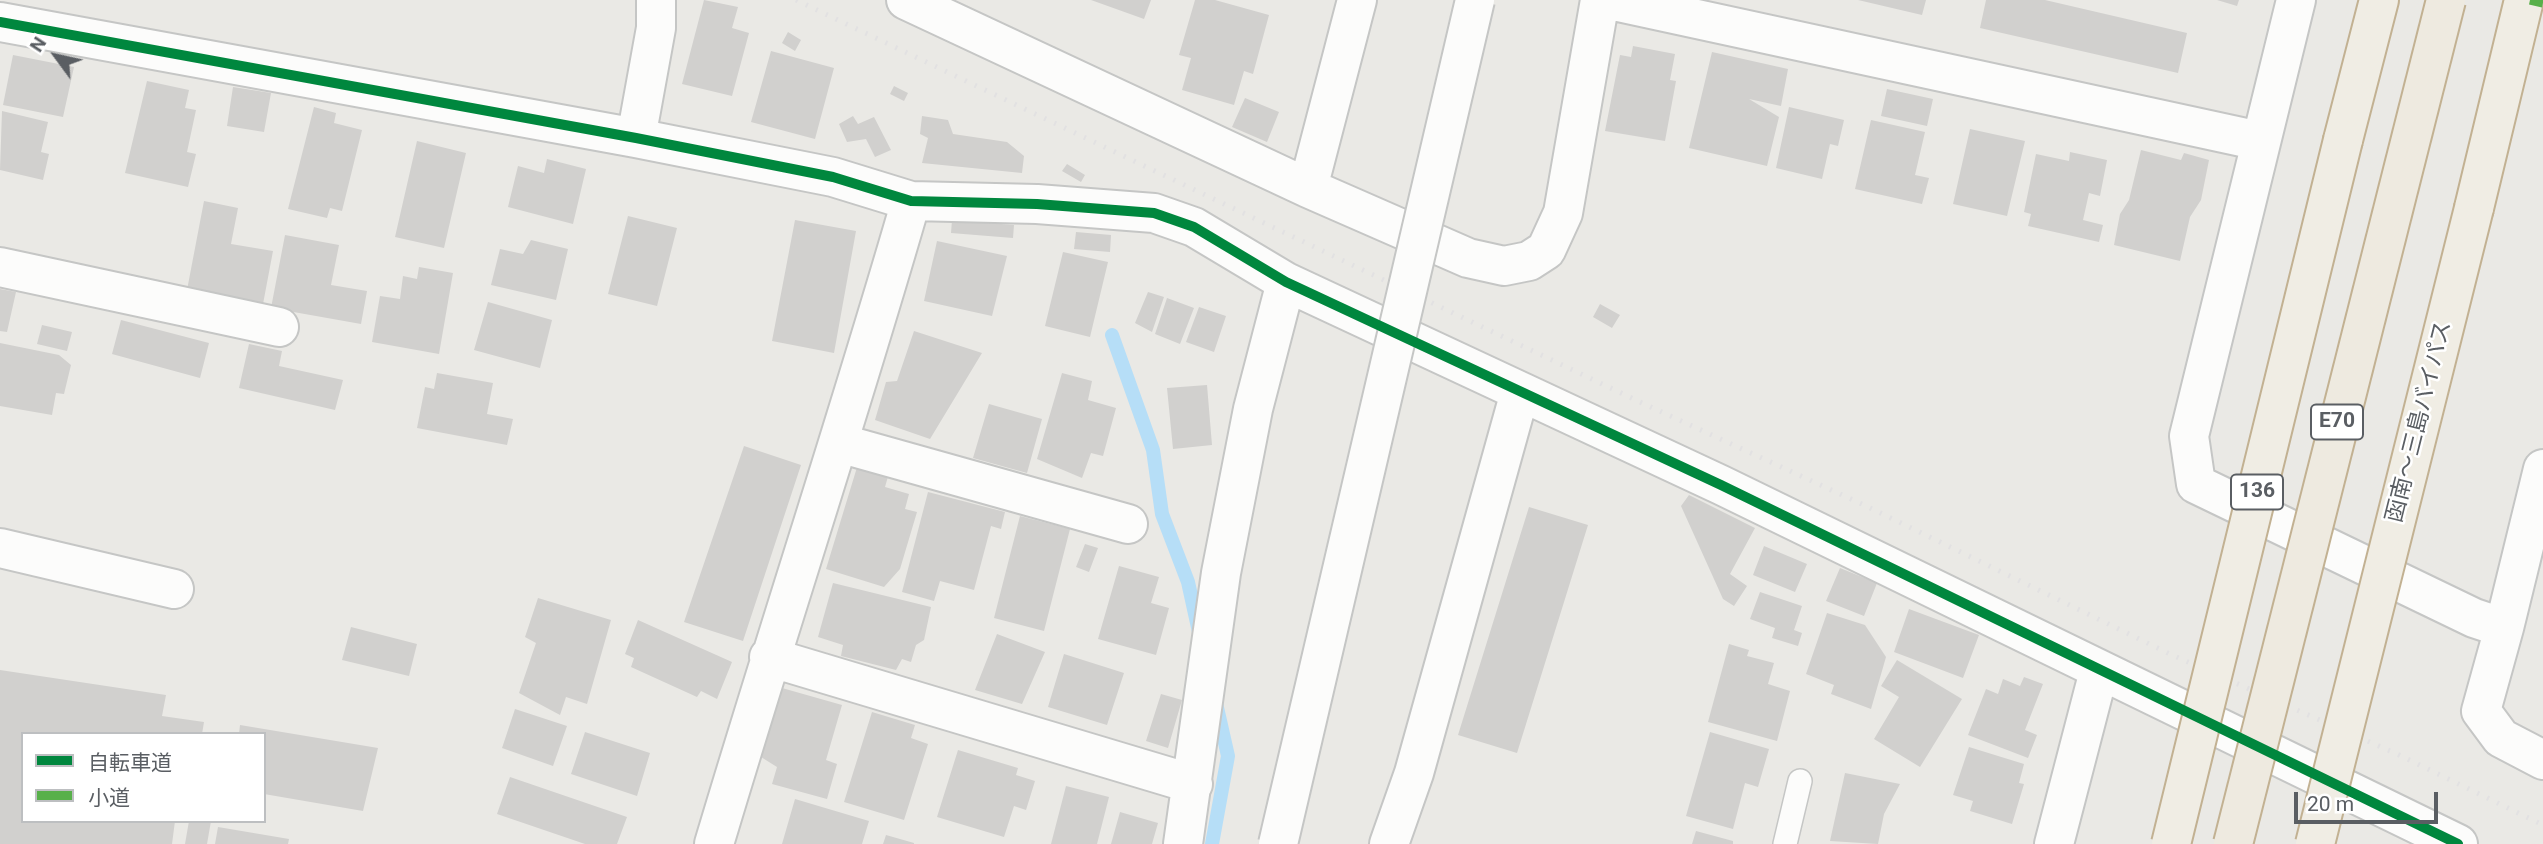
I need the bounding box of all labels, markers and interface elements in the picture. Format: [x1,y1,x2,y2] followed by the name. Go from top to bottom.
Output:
[21,21,91,91] north arrow
[25,32,51,56] text: N
[2382,318,2458,526] street label: 函南～三島バイパス
[2311,404,2363,440] road number: E70
[2231,475,2283,510] road number: 136
[21,732,266,823] legend
[88,751,172,775] text: 自転車道
[2298,778,2442,822] scale bar
[88,786,130,810] text: 小道
[2307,792,2354,816] text: 20 m

